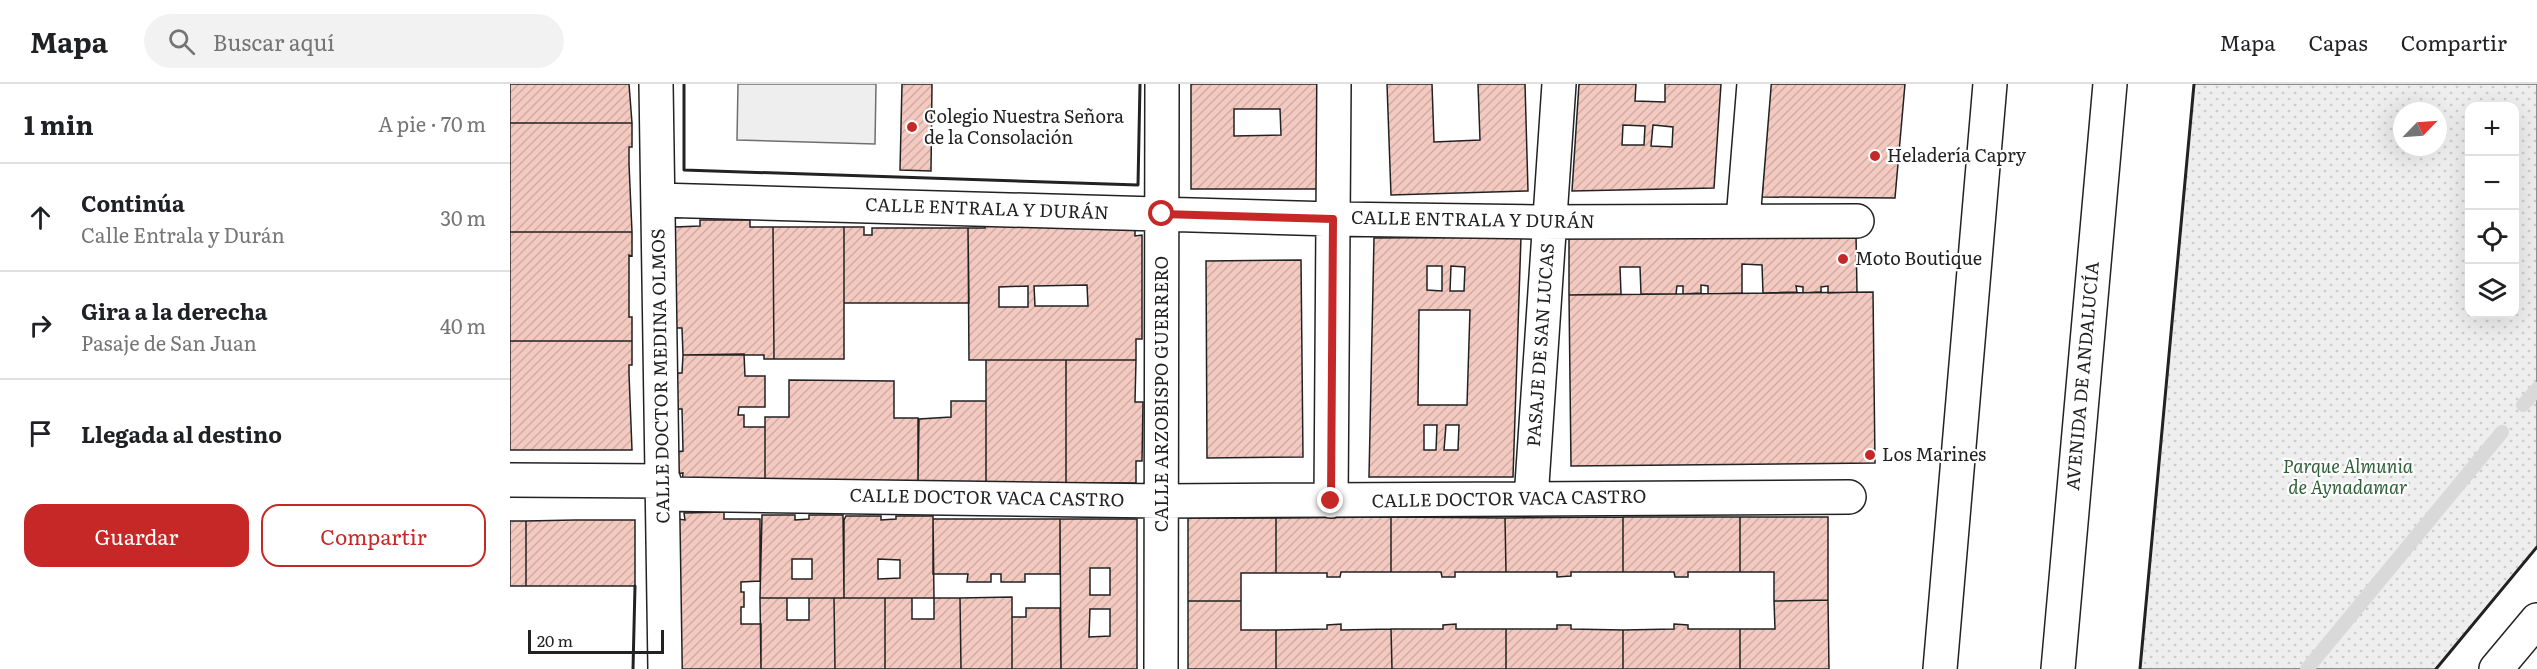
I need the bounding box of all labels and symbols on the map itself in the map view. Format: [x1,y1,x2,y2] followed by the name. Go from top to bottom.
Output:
[924,102,1124,150] place label: Colegio Nuestra Señora de la Consolación
[2393,102,2447,156] north arrow
[905,120,919,134] marker: Colegio Nuestra Señora de la Consolación
[1887,141,2027,168] place label: Heladería Capry
[1868,149,1882,163] marker: Heladería Capry
[865,190,1109,225] street label: CALLE ENTRALA Y DURÁN
[1148,200,1174,226] route start
[1351,203,1595,234] street label: CALLE ENTRALA Y DURÁN
[643,228,676,524] street label: CALLE DOCTOR MEDINA OLMOS
[1519,242,1560,448] street label: PASAJE DE SAN LUCAS
[1855,244,1982,271] place label: Moto Boutique
[1836,252,1850,266] marker: Moto Boutique
[1147,256,1174,532] street label: CALLE ARZOBISPO GUERRERO
[2058,260,2105,491] street label: AVENIDA DE ANDALUCÍA
[1882,440,1986,467] place label: Los Marines
[1863,448,1877,462] marker: Los Marines
[2283,452,2414,500] park label: Parque Almunia de Aynadamar
[849,481,1125,512] street label: CALLE DOCTOR VACA CASTRO
[1371,482,1647,513] street label: CALLE DOCTOR VACA CASTRO
[1317,487,1343,513] route end
[528,627,664,654] scale bar

